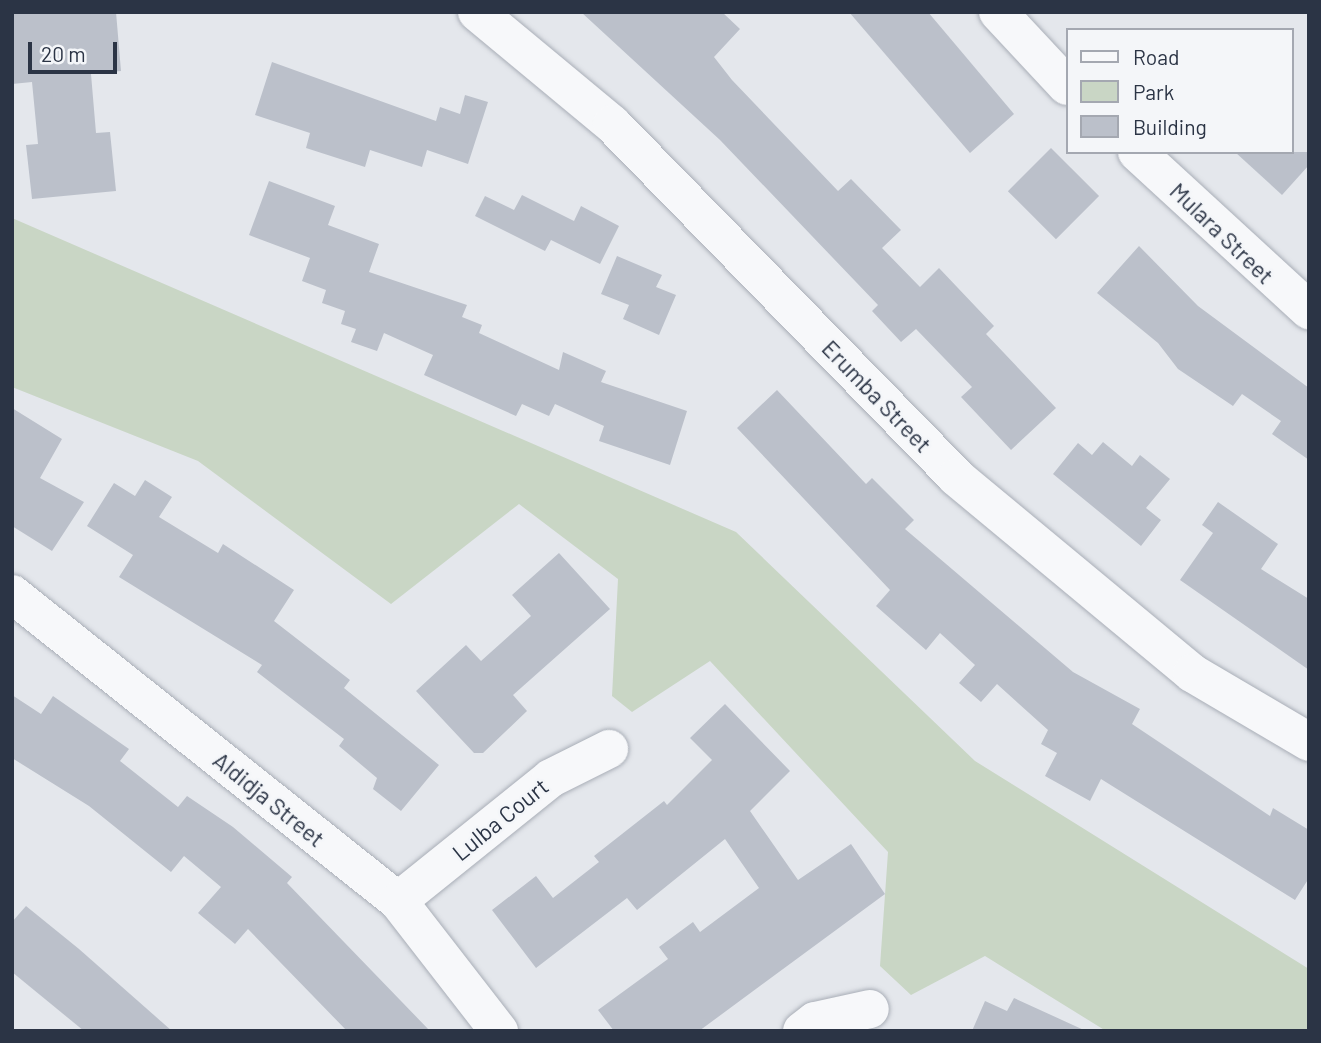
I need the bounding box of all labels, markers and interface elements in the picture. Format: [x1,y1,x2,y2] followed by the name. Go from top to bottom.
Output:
[32,28,121,72] scale bar
[1066,28,1293,154] legend
[41,41,86,66] text: 20 m
[1133,44,1179,69] text: Road
[1133,79,1174,104] text: Park
[1133,114,1207,139] text: Building
[1164,177,1280,289] street label: Mulara Street
[817,334,937,458] street label: Erumba Street
[208,746,330,852] street label: Aldidja Street
[446,772,554,866] street label: Lulba Court

